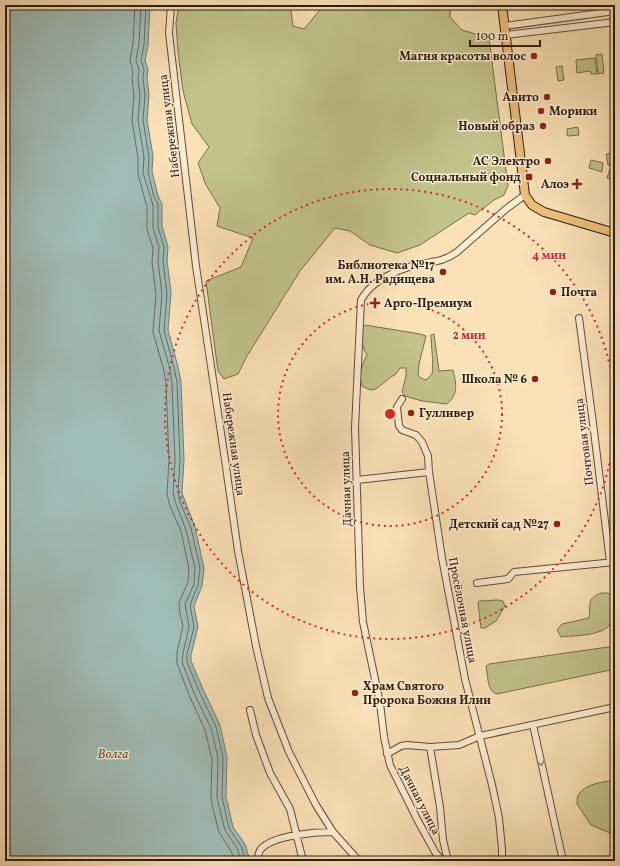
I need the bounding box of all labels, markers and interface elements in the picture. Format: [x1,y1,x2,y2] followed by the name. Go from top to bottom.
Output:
[470,22,540,48] scale bar
[476,29,509,45] text: 100 m
[399,49,526,65] place label: Магия красоты волос
[529,51,539,61] marker: Магия красоты волос
[156,73,184,179] street label: Набережная улица
[503,90,539,106] place label: Авито
[542,92,552,102] marker: Авито
[549,104,598,120] place label: Морики
[536,106,546,116] marker: Морики
[458,119,535,135] place label: Новый образ
[538,121,548,131] marker: Новый образ
[473,154,540,170] place label: АС Электро
[543,156,553,166] marker: АС Электро
[411,170,522,186] place label: Социальный фонд
[524,172,534,182] marker: Социальный фонд
[541,177,569,193] place label: Алоэ
[572,179,582,189] marker: Алоэ
[532,248,566,264] text: 4 мин
[325,258,435,288] place label: Библиотека №17 им. А.Н. Радищева
[438,267,448,277] marker: Библиотека №17 им. А.Н. Радищева
[561,285,598,301] place label: Почта
[548,287,558,297] marker: Почта
[384,296,472,312] place label: Арго-Премиум
[369,297,381,309] marker: Арго-Премиум
[452,328,486,344] text: 2 мин
[461,372,527,388] place label: Школа № 6
[530,374,540,384] marker: Школа № 6
[218,391,248,497] street label: Набережная улица
[572,397,598,486] street label: Почтовая улица
[419,406,474,422] place label: Гулливер
[383,407,397,421] centre of rings
[406,408,416,418] marker: Гулливер
[338,451,356,527] street label: Дачная улица
[449,517,549,533] place label: Детский сад №27
[552,519,562,529] marker: Детский сад №27
[444,556,480,665] street label: Просёлочная улица
[363,679,491,709] place label: Храм Святого Пророка Божия Илии
[350,688,360,698] marker: Храм Святого Пророка Божия Илии
[98,746,128,764] water label: Волга
[537,760,545,767] one-way arrow
[395,763,443,838] street label: Дачная улица

